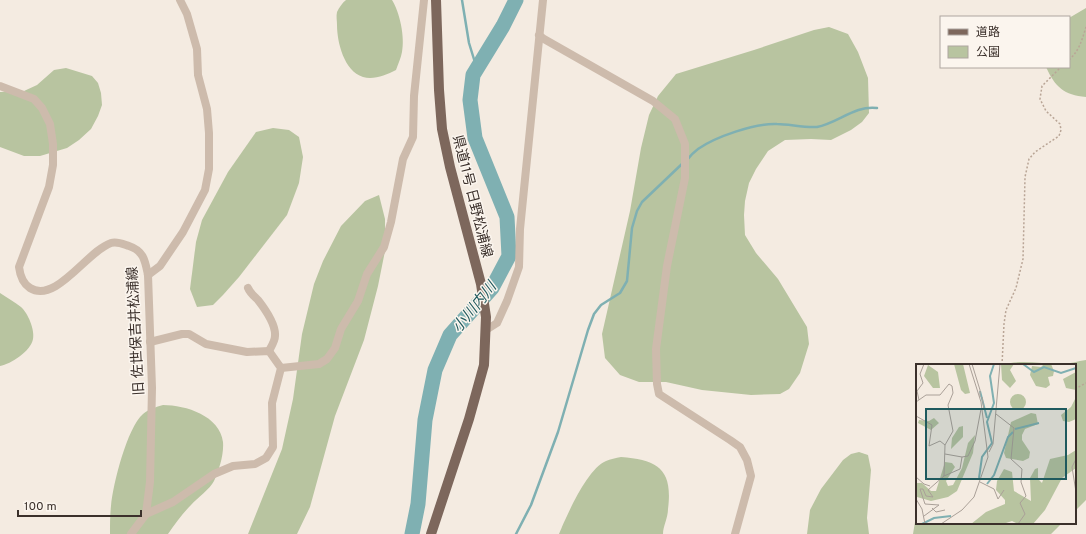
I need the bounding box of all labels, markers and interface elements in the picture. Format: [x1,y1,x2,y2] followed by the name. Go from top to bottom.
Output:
[940,16,1070,68] legend
[976,25,1000,41] text: 道路
[976,45,1000,61] text: 公園
[448,133,495,259] street label: 県道11号 日野松浦線
[124,266,148,396] street label: 旧 佐世保吉井松浦線
[449,277,503,337] water label: 小川内川
[916,364,1076,524] inset map
[18,492,141,518] scale bar
[24,499,57,515] text: 100 m

